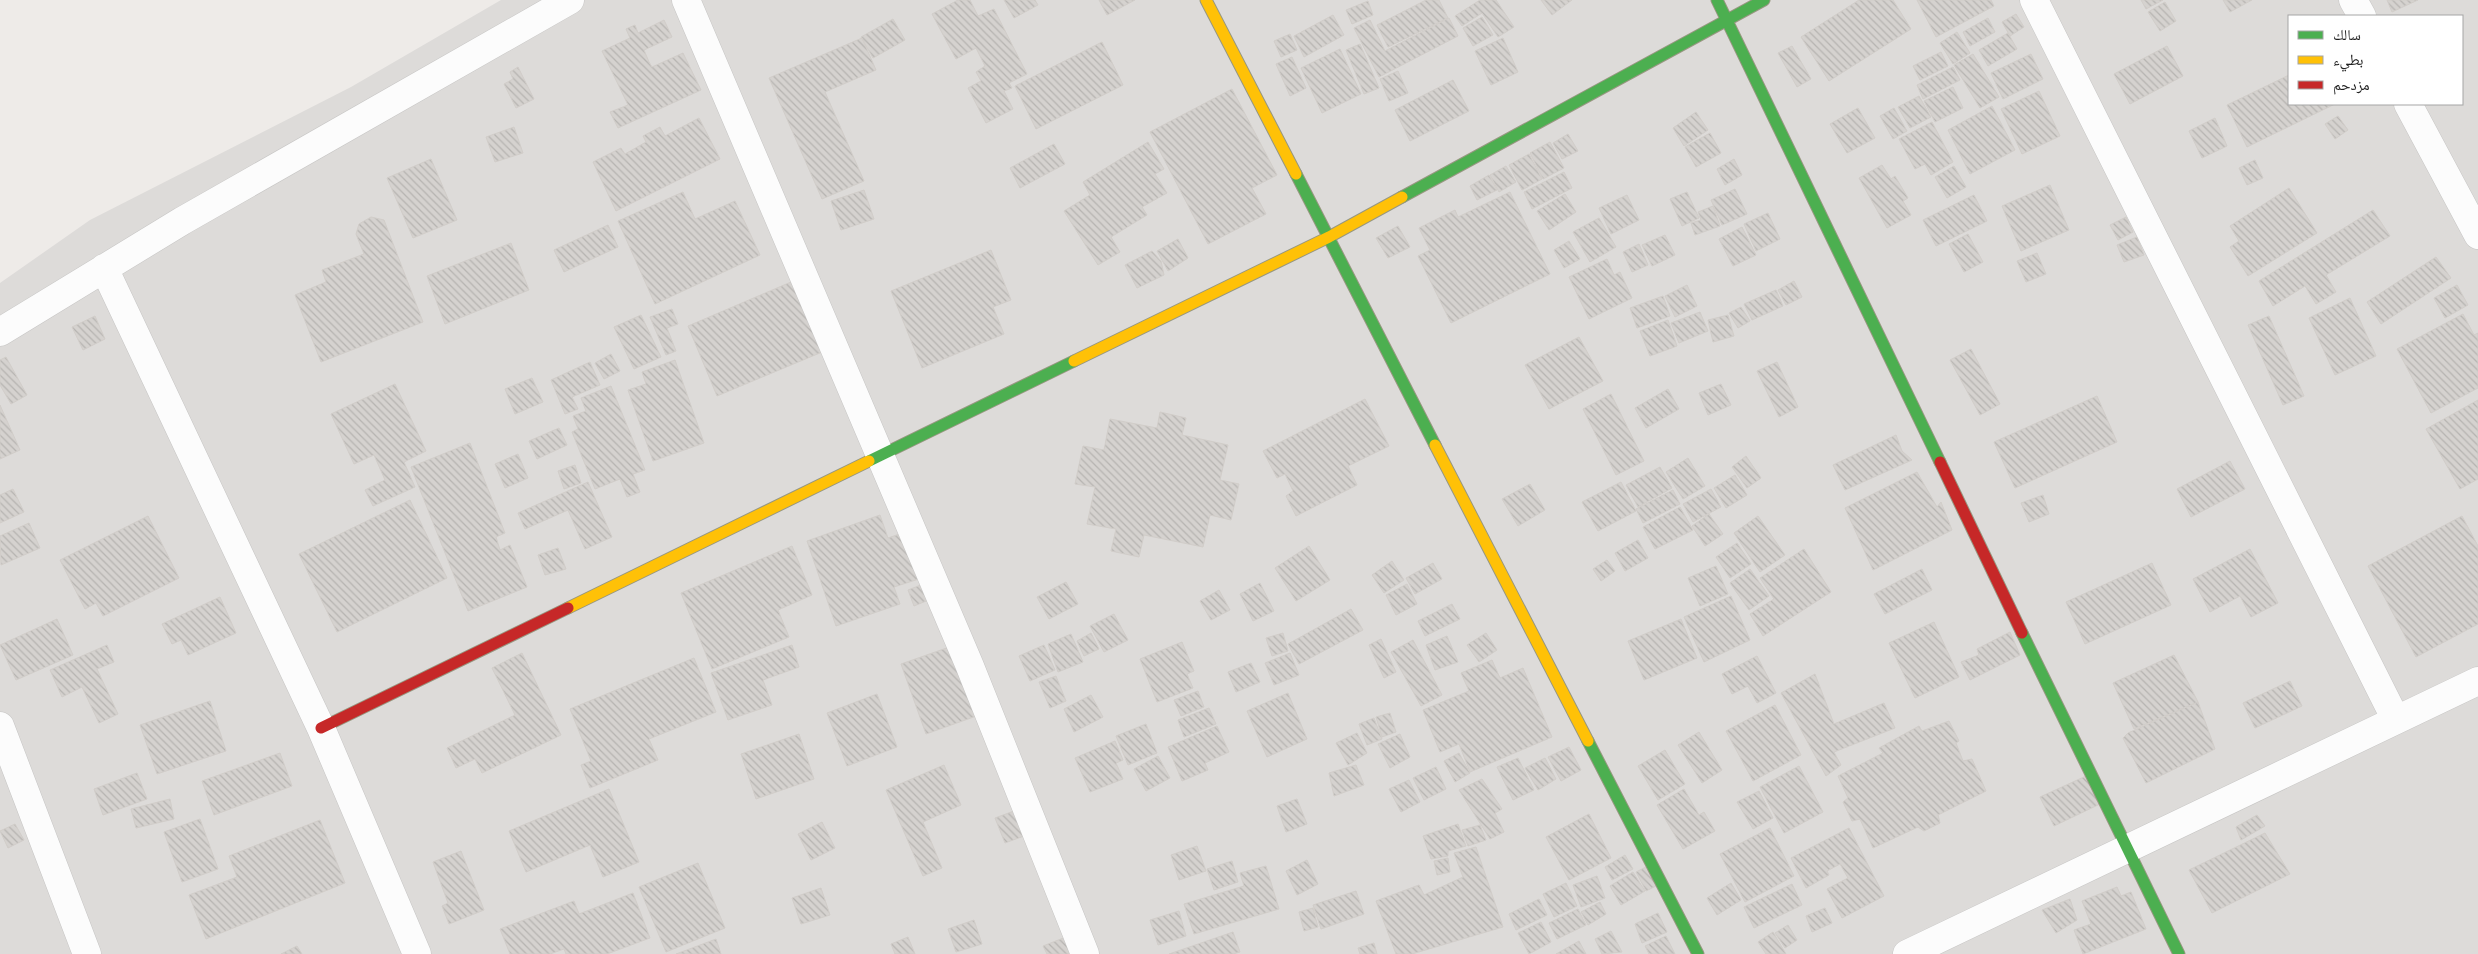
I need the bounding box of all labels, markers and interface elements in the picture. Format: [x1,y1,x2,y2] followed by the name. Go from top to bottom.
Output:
[2288,15,2463,105] legend
[2333,28,2361,43] text: سالك
[2333,53,2363,72] text: بطيء
[2333,78,2370,95] text: مزدحم

